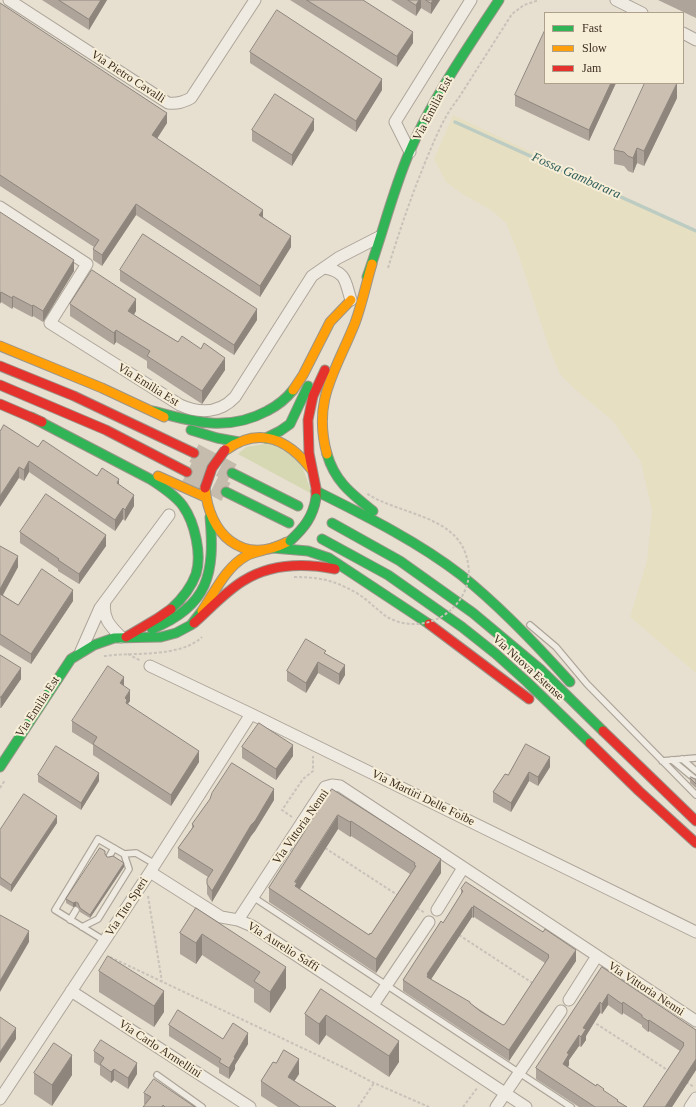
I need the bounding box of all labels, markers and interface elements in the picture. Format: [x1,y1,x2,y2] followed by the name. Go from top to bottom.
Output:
[544,12,684,84] legend
[582,21,602,35] text: Fast
[582,41,607,55] text: Slow
[88,48,168,106] street label: Via Pietro Cavalli
[582,61,601,75] text: Jam
[410,75,456,143] street label: Via Emilia Est
[529,149,623,203] water label: Fossa Gambarara
[115,360,181,410] street label: Via Emilia Est
[489,632,567,704] street label: Via Nuova Estense
[13,674,63,740] street label: Via Emilia Est
[369,767,477,829] street label: Via Martiri Delle Foibe
[270,787,332,867] street label: Via Vittoria Nenni
[103,875,151,939] street label: Via Tito Speri
[244,919,322,975] street label: Via Aurelio Saffi
[605,959,687,1019] street label: Via Vittoria Nenni
[116,1017,204,1081] street label: Via Carlo Armellini

